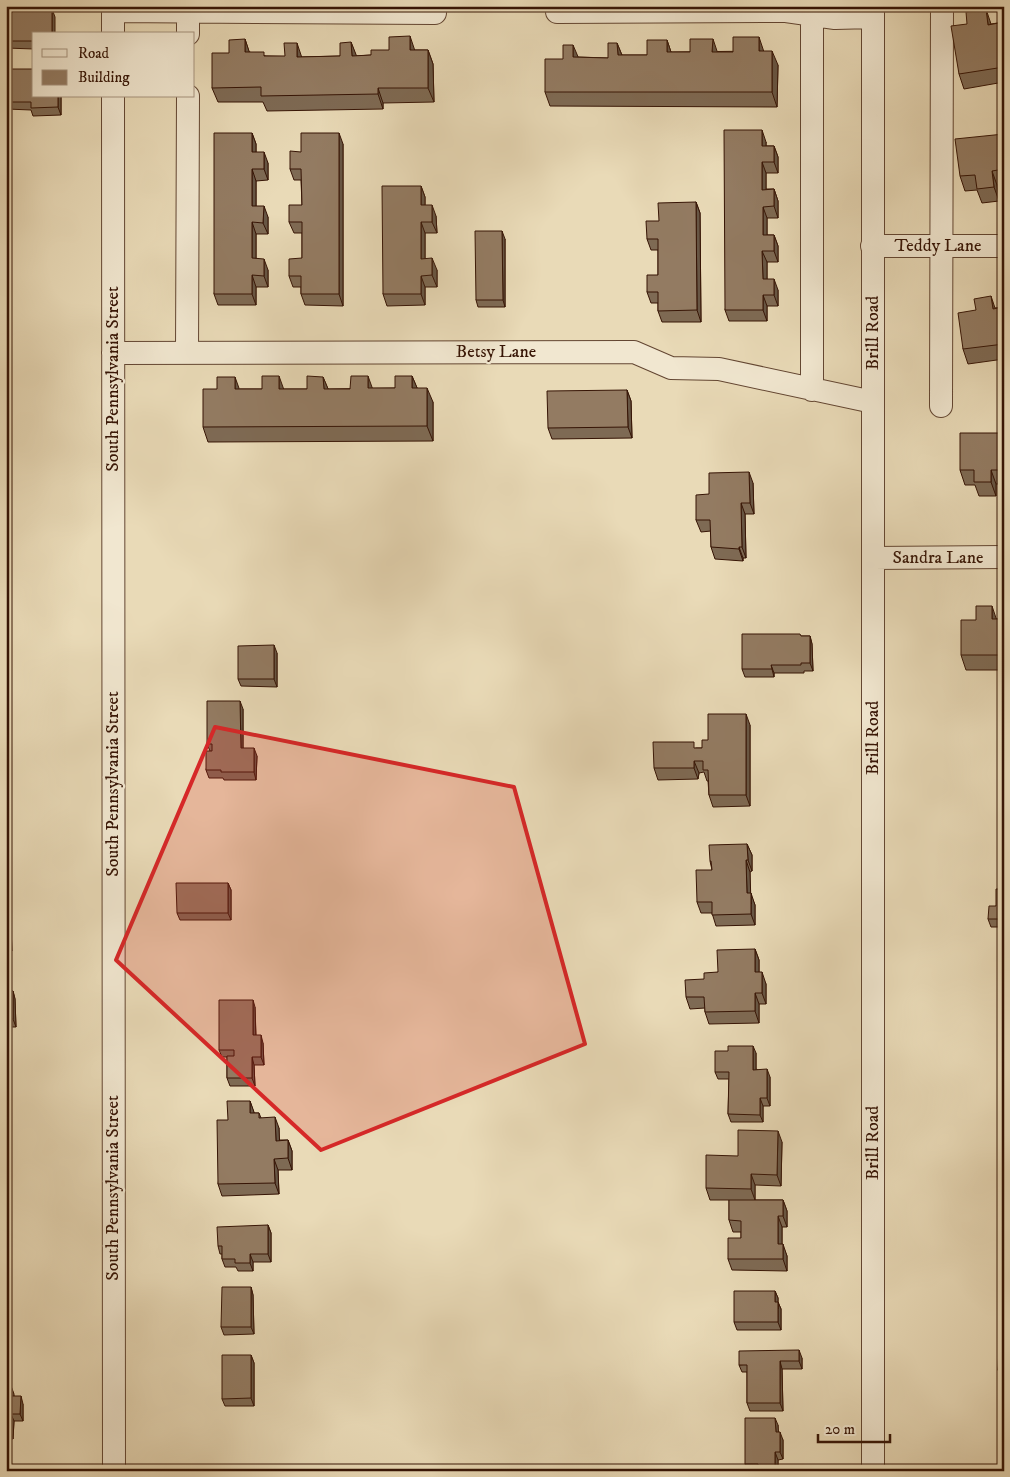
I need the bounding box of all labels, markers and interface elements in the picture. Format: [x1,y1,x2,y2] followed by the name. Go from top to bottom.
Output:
[32,32,195,98] legend
[78,44,110,63] text: Road
[78,68,130,87] text: Building
[895,235,981,257] street label: Teddy Lane
[102,286,124,472] street label: South Pennsylvania Street
[862,296,884,370] street label: Brill Road
[456,341,536,363] street label: Betsy Lane
[892,547,984,569] street label: Sandra Lane
[102,691,124,877] street label: South Pennsylvania Street
[862,701,884,775] street label: Brill Road
[102,1095,124,1281] street label: South Pennsylvania Street
[862,1106,884,1180] street label: Brill Road
[818,1412,890,1444] scale bar
[825,1420,855,1439] text: 20 m

